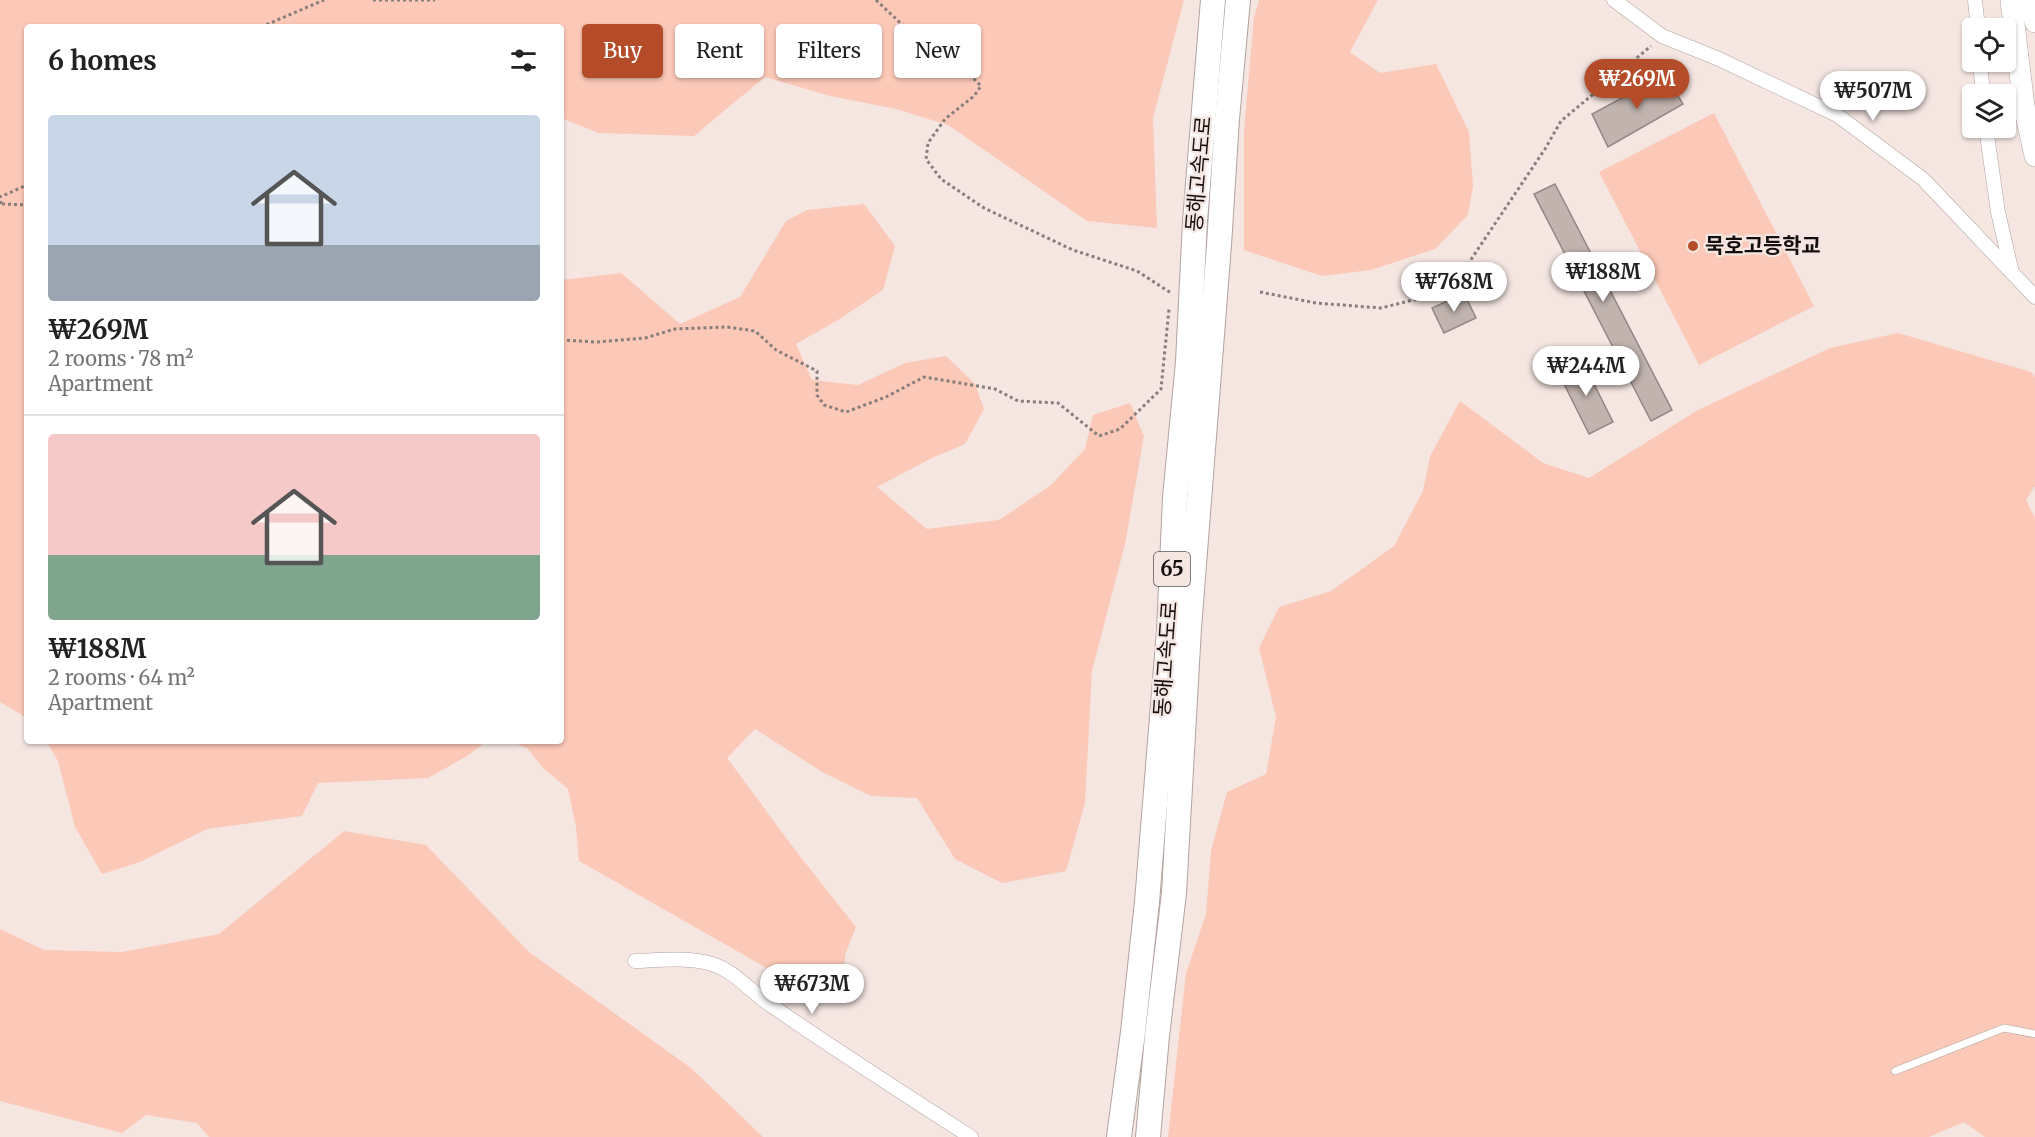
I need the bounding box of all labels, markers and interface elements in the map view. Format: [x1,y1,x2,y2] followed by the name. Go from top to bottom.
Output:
[1962,18,2016,138] map controls
[1962,18,2016,72] button: locate
[582,24,663,78] chip: Buy
[675,24,764,78] chip: Rent
[776,24,882,78] chip: Filters
[894,24,981,78] chip: New
[48,44,157,77] text: 6 homes
[507,44,540,77] icon: filters
[1595,59,1679,110] pin: ₩269M
[1598,66,1676,91] text: ₩269M
[1831,71,1915,122] pin: ₩507M
[1834,78,1912,103] text: ₩507M
[1962,84,2016,138] button: layers
[1180,115,1217,233] street label: 동해고속도로
[240,154,348,262] icon: home
[1705,232,1821,259] place label: 묵호고등학교
[1686,239,1700,253] marker: 묵호고등학교
[1561,252,1645,303] pin: ₩188M
[1565,259,1641,284] text: ₩188M
[1412,262,1496,313] pin: ₩768M
[1415,269,1493,294] text: ₩768M
[48,313,148,346] text: ₩269M
[48,346,193,371] text: 2 rooms · 78 m²
[1544,346,1628,397] pin: ₩244M
[1546,353,1626,378] text: ₩244M
[48,371,153,396] text: Apartment
[240,473,348,581] icon: home
[1154,552,1190,586] road number: 65
[1148,600,1183,718] street label: 동해고속도로
[48,632,146,665] text: ₩188M
[48,665,195,690] text: 2 rooms · 64 m²
[48,690,153,715] text: Apartment
[770,964,854,1015] pin: ₩673M
[774,971,850,996] text: ₩673M

